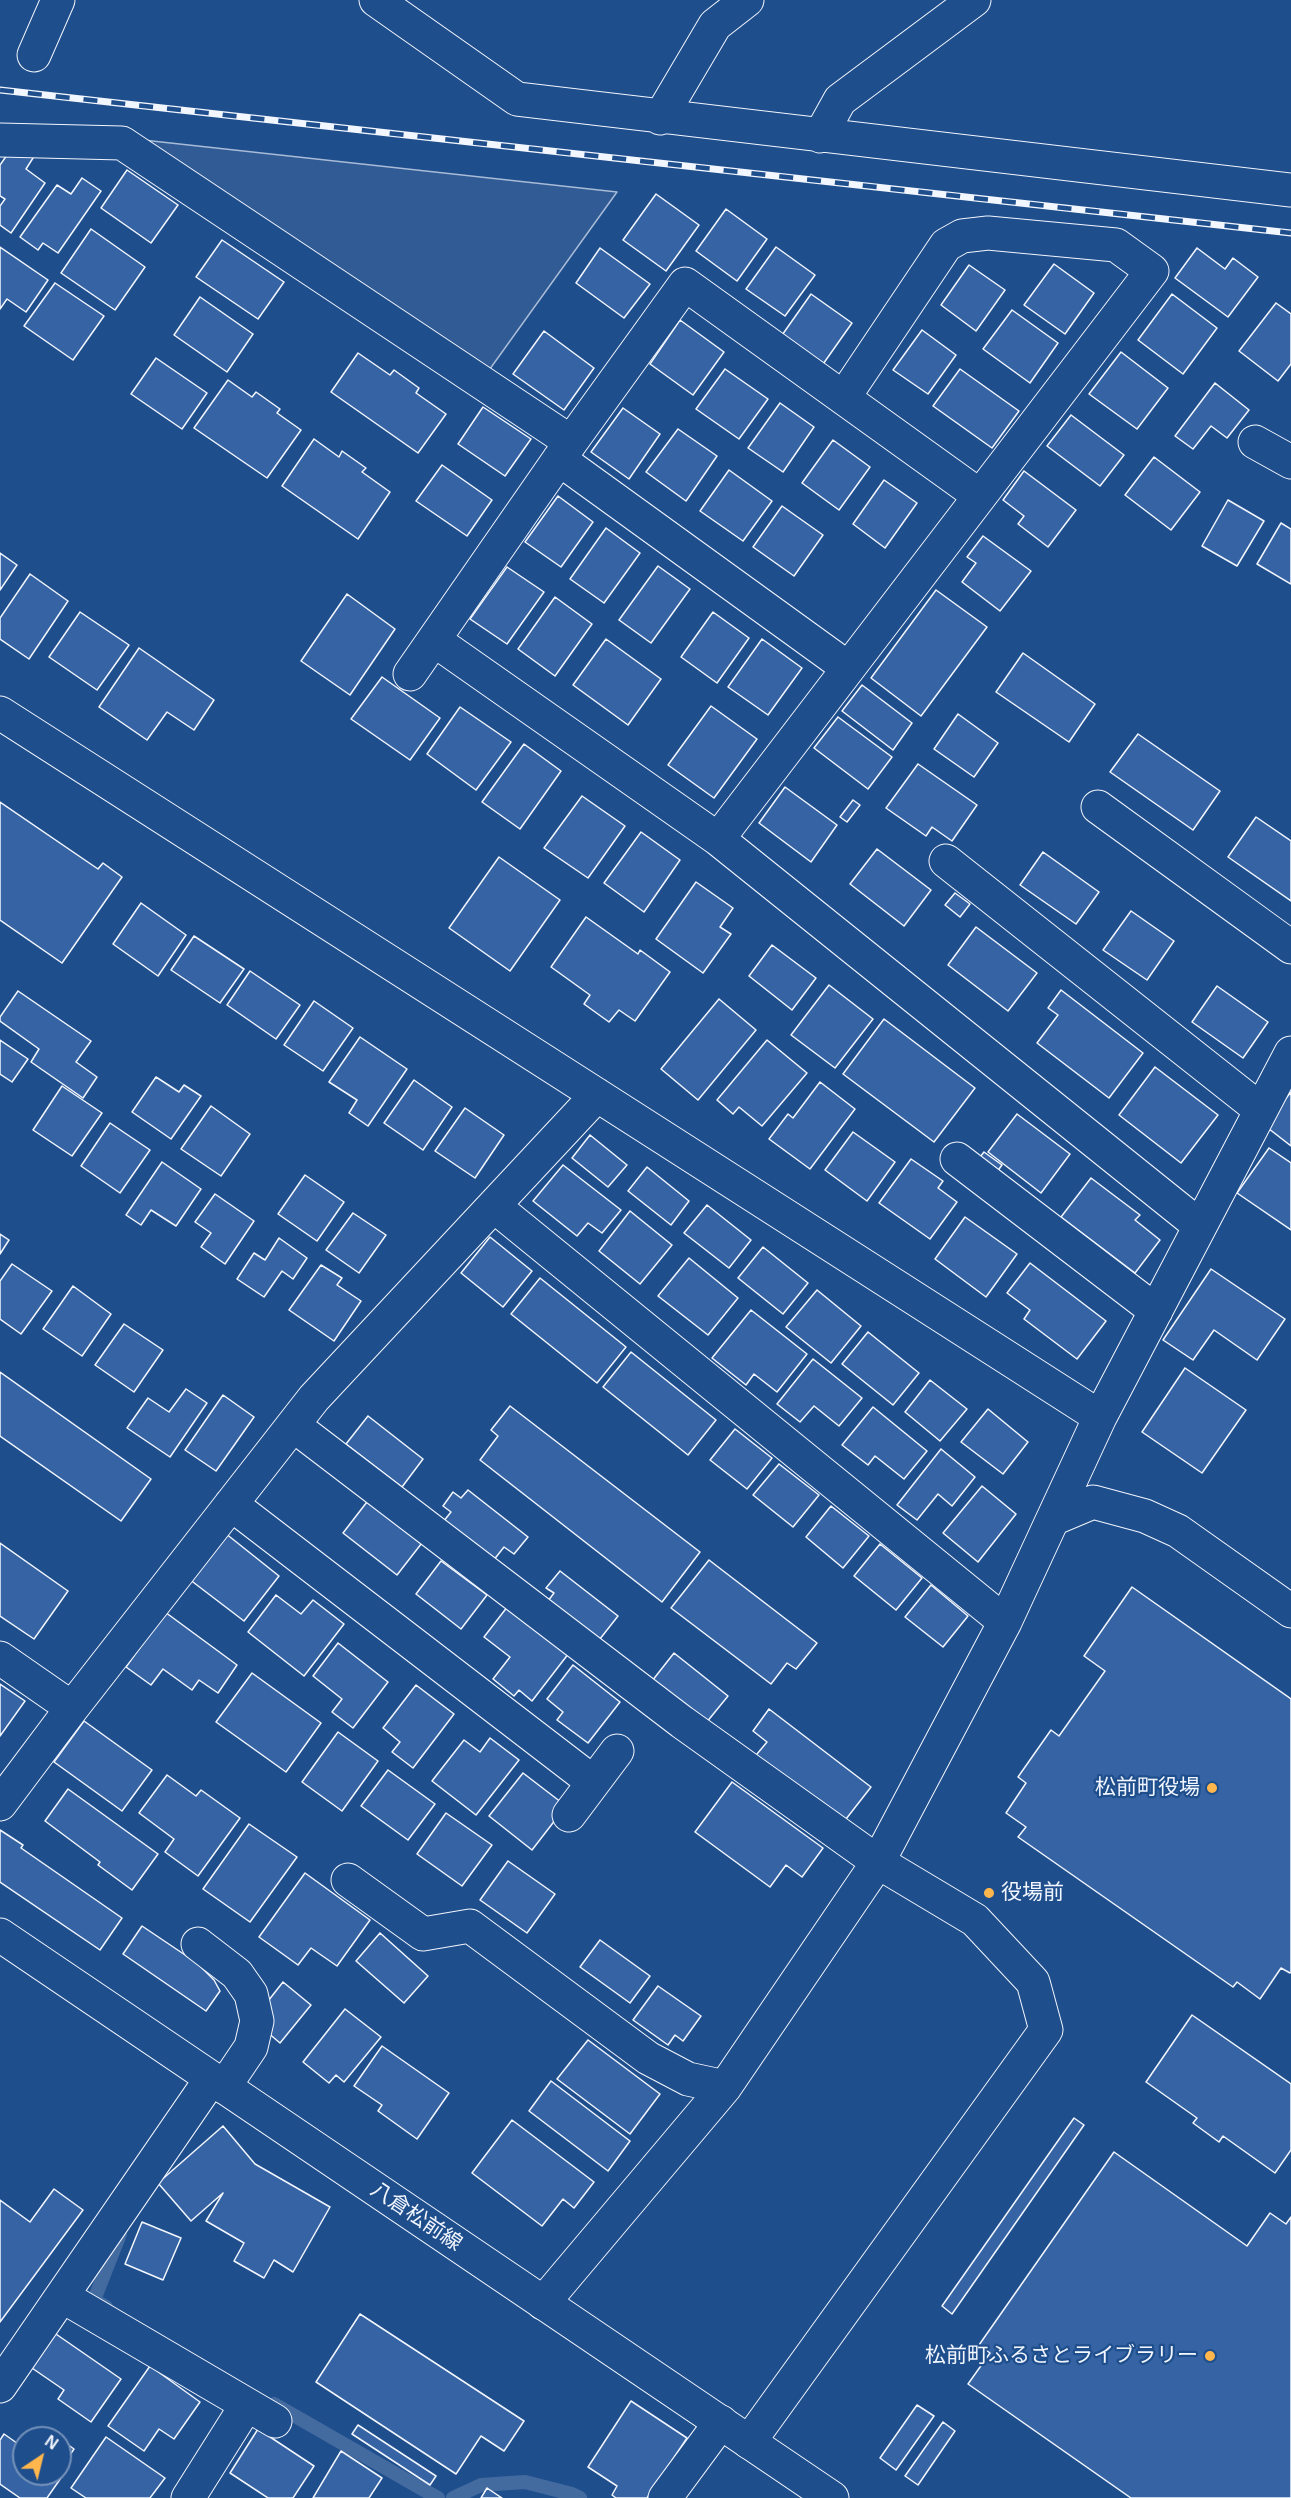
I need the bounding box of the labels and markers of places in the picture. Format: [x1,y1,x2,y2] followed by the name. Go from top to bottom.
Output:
[1095,1775,1200,1801] place label: 松前町役場
[1205,1781,1219,1795] marker: 松前町役場
[1001,1880,1064,1906] place label: 役場前
[982,1886,996,1900] marker: 役場前
[925,2343,1198,2369] place label: 松前町ふるさとライブラリー
[1203,2349,1217,2363] marker: 松前町ふるさとライブラリー

